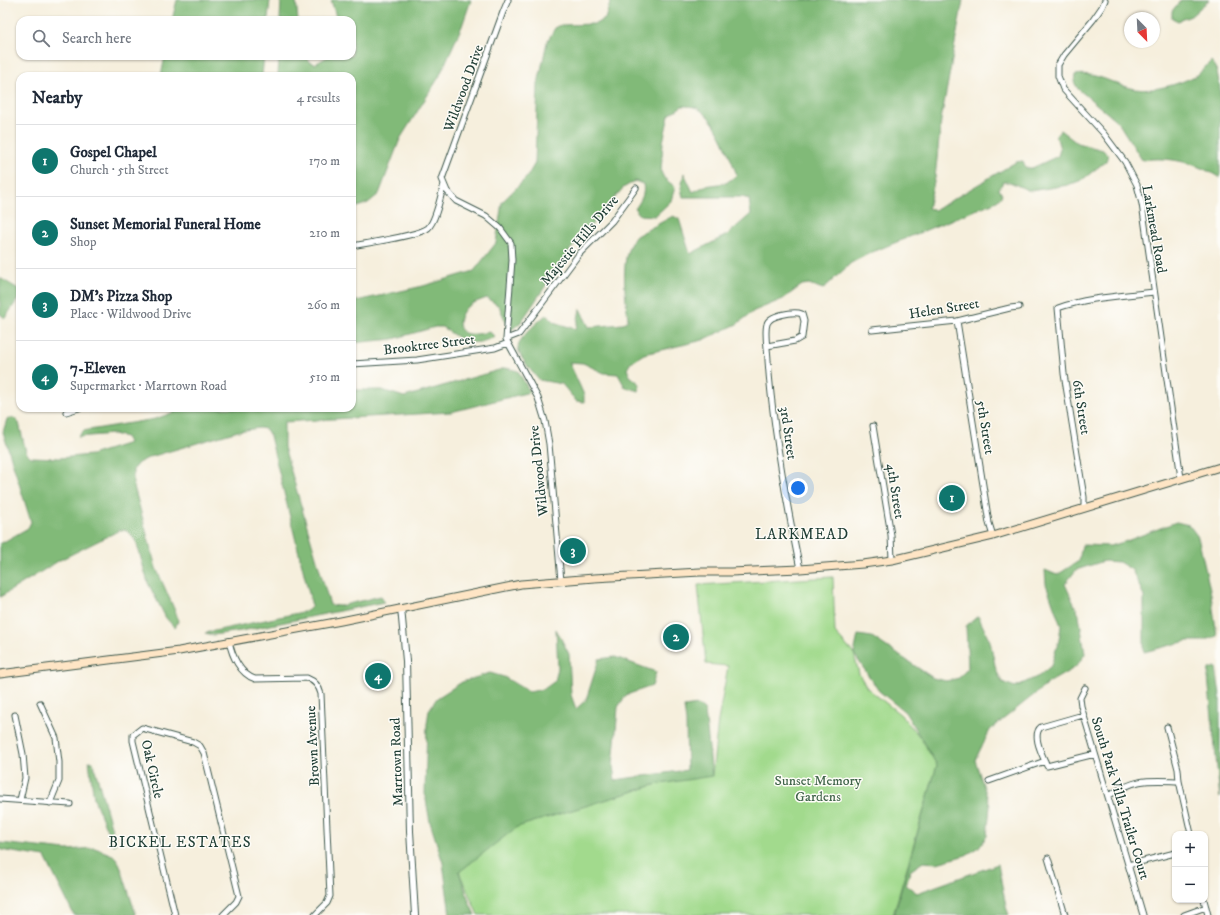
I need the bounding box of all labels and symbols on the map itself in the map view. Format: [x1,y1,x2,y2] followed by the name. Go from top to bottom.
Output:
[1124,12,1160,48] north arrow
[440,42,488,135] street label: Wildwood Drive
[1137,184,1171,275] street label: Larkmead Road
[537,192,623,289] street label: Majestic Hills Drive
[908,294,981,323] street label: Helen Street
[382,330,476,360] street label: Brooktree Street
[1068,378,1094,436] street label: 6th Street
[972,399,998,456] street label: 5th Street
[775,405,801,461] street label: 3rd Street
[525,424,553,518] street label: Wildwood Drive
[882,462,908,521] street label: 4th Street
[788,478,808,498] your location
[939,483,965,513] pin: 1
[755,525,849,544] district label: LARKMEAD
[560,536,586,566] pin: 3
[663,622,689,652] pin: 2
[365,661,391,691] pin: 4
[302,705,324,787] street label: Brown Avenue
[1087,715,1154,882] street label: South Park Villa Trailer Court
[386,717,408,807] street label: Marrtown Road
[137,738,168,801] street label: Oak Circle
[775,772,862,806] park label: Sunset Memory Gardens
[108,833,252,852] district label: BICKEL ESTATES

